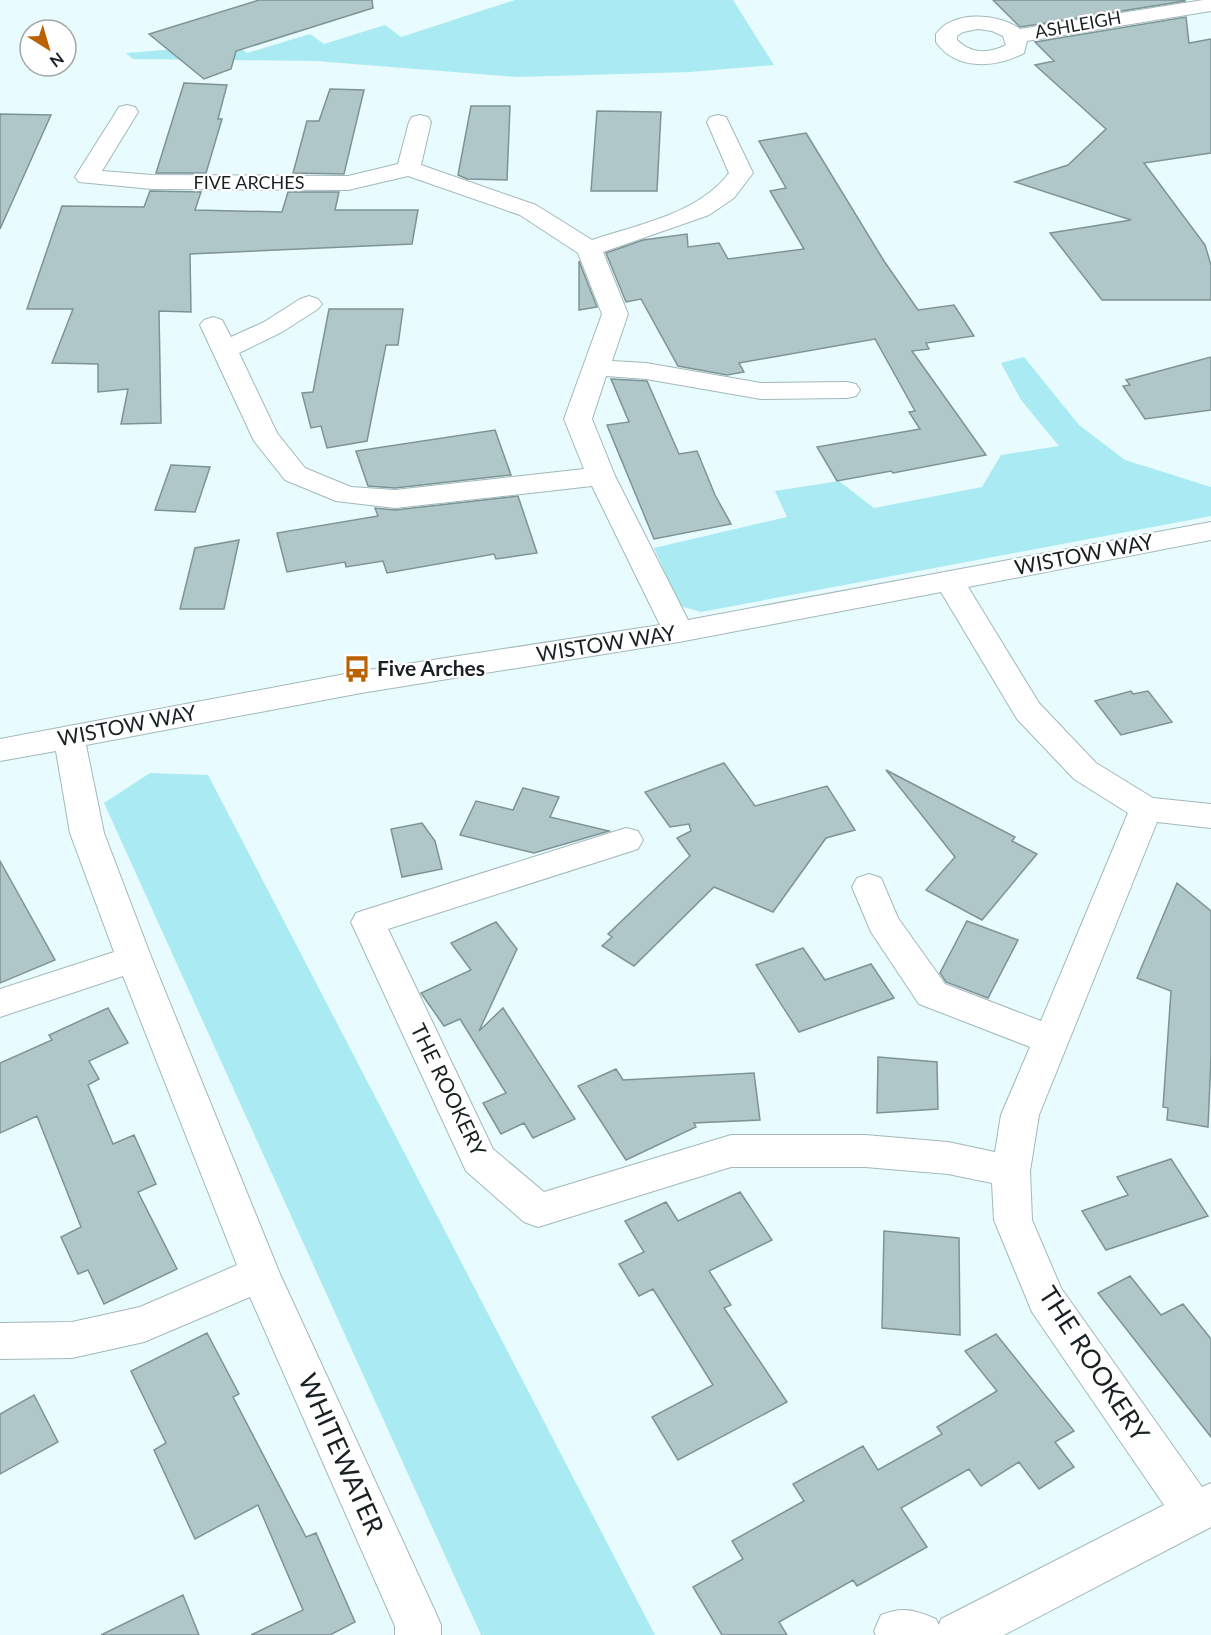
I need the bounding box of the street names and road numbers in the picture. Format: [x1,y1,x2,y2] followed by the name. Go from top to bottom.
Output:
[1033,6,1123,42] street label: ASHLEIGH
[193,171,305,193] street label: FIVE ARCHES
[1012,528,1156,579] street label: WISTOW WAY
[534,619,678,666] street label: WISTOW WAY
[55,699,199,750] street label: WISTOW WAY
[406,1019,493,1160] street label: THE ROOKERY
[1033,1280,1157,1448] street label: THE ROOKERY
[292,1368,392,1540] street label: WHITEWATER

